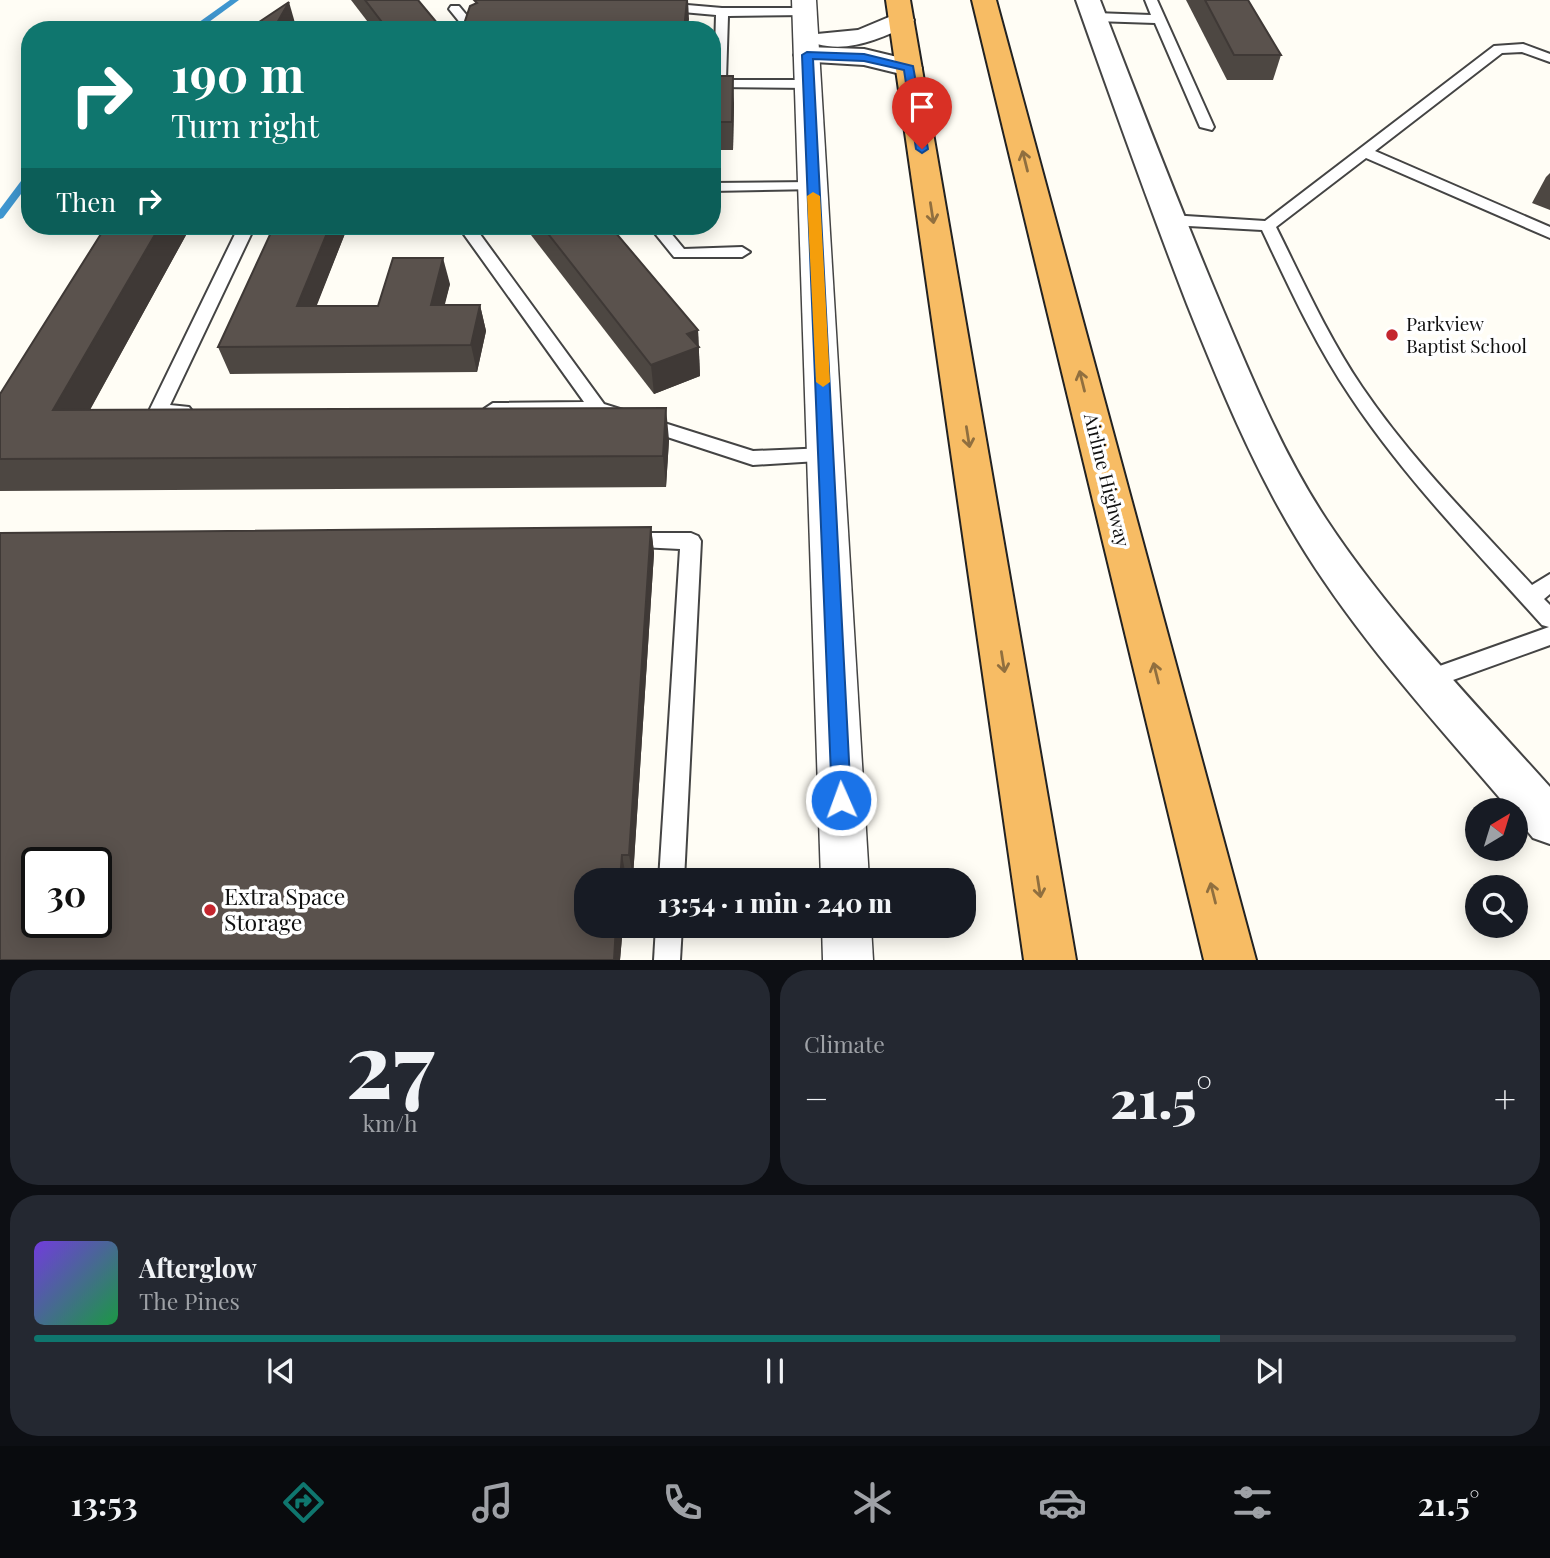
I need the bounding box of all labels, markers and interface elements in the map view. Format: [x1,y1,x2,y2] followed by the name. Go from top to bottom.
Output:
[171,40,304,105] text: 190 m
[56,49,147,140] icon: right
[892,77,952,149] pin
[903,88,941,126] icon: arrive
[171,103,319,146] text: Turn right
[1018,150,1031,173] one-way arrow
[130,182,168,220] icon: right
[56,184,116,219] text: Then
[926,201,939,223] one-way arrow
[1406,310,1528,358] place label: Parkview Baptist School
[1384,327,1400,343] marker: Parkview Baptist School
[1075,370,1088,393] one-way arrow
[1079,409,1137,550] street label: Airline Highway
[962,425,975,448] one-way arrow
[997,650,1010,673] one-way arrow
[1149,662,1162,685] one-way arrow
[804,763,878,837] position arrow
[1465,798,1528,861] north arrow
[1465,798,1528,938] map controls
[21,847,112,938] speed limit sign: 30
[1033,875,1046,898] one-way arrow
[1465,875,1528,938] button: search
[224,880,345,937] place label: Extra Space Storage
[1206,883,1219,905] one-way arrow
[658,885,892,920] text: 13:54 · 1 min · 240 m
[202,902,218,918] marker: Extra Space Storage
[346,1001,435,1122] text: 27
[804,1028,885,1059] text: Climate
[1110,1063,1212,1132] text: 21.5°
[804,1072,829,1123] text: −
[1494,1072,1516,1123] text: +
[362,1107,418,1138] text: km/h
[139,1250,257,1285] text: Afterglow
[139,1285,240,1316] text: The Pines
[262,1352,300,1390] icon: previous
[756,1352,794,1390] icon: pause
[1250,1352,1288,1390] icon: next
[279,1478,328,1527] icon: directions
[468,1478,517,1527] icon: music
[658,1478,707,1527] icon: phone
[848,1478,897,1527] icon: climate
[1038,1478,1087,1527] icon: car
[1228,1478,1277,1527] icon: filters
[70,1481,138,1524] text: 13:53
[1418,1481,1480,1524] text: 21.5°

